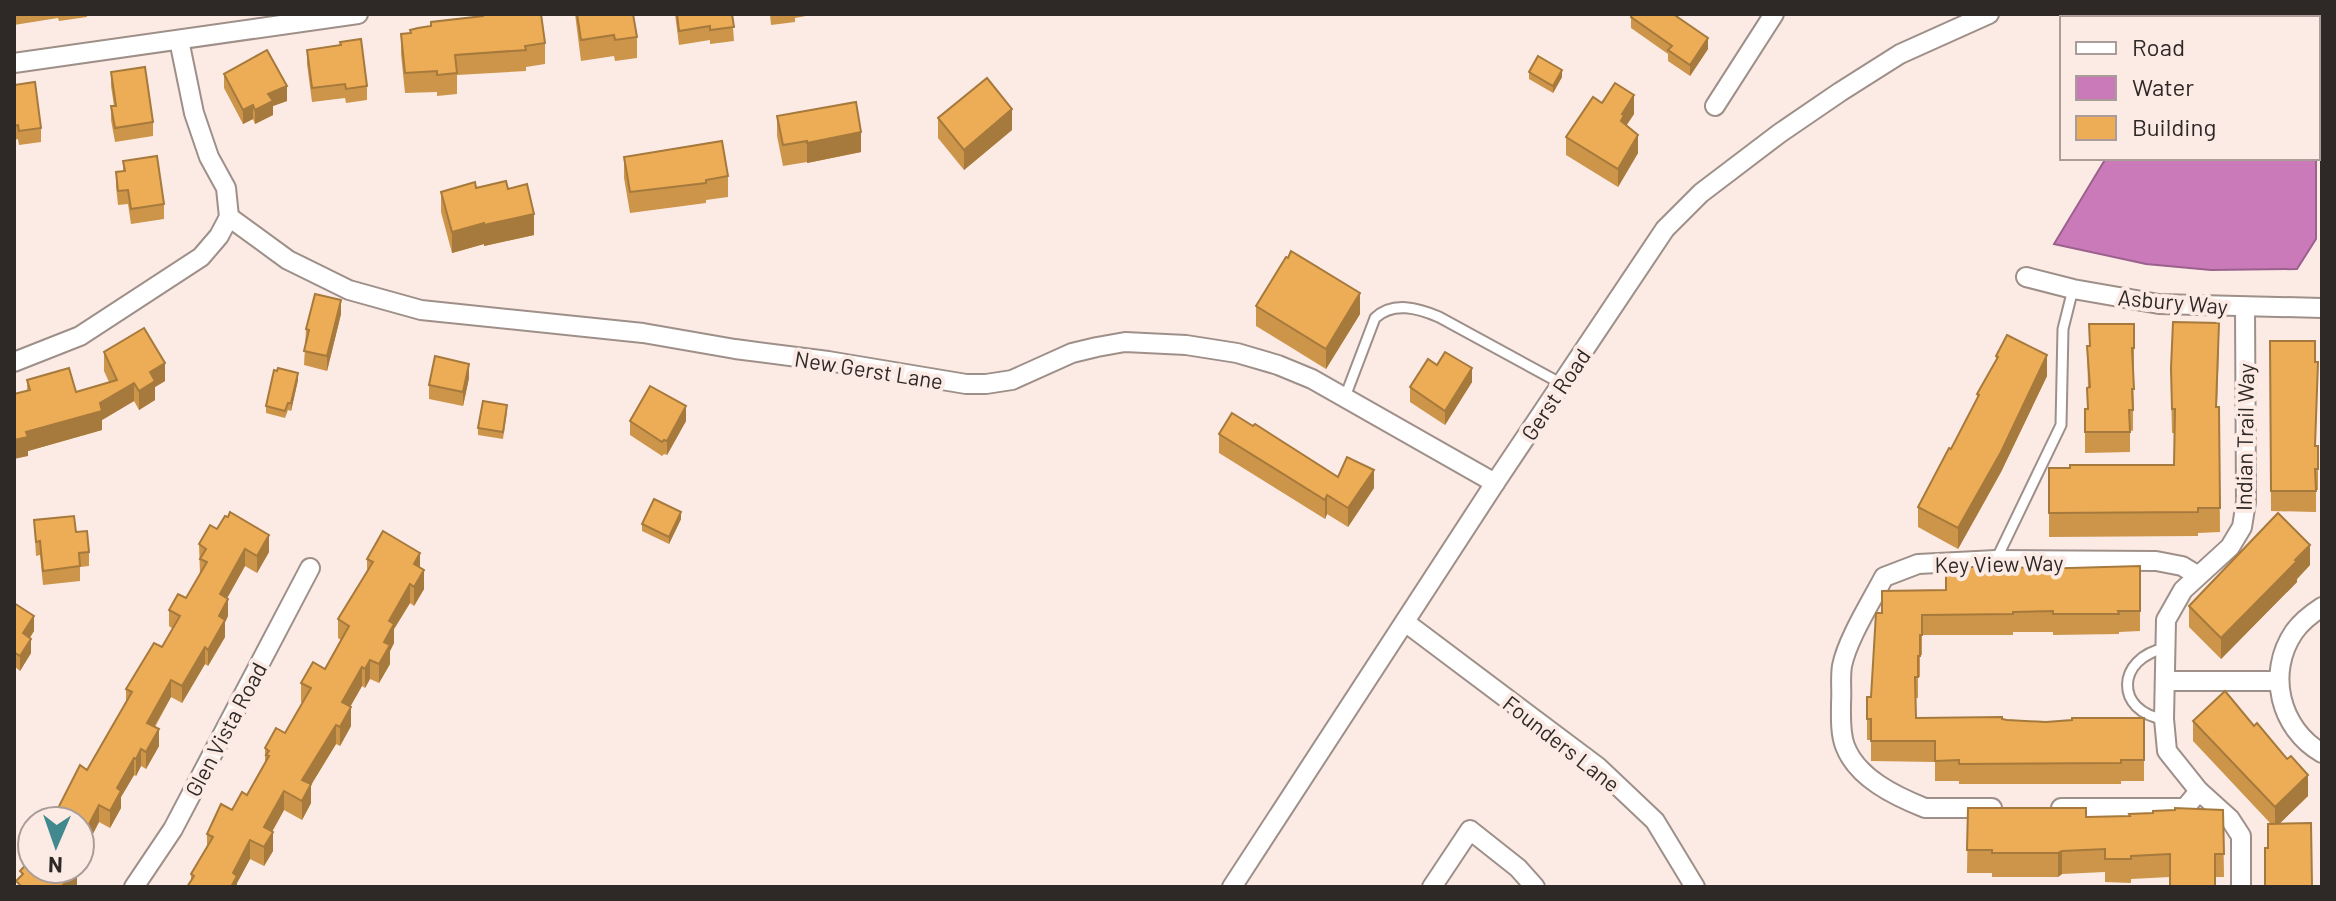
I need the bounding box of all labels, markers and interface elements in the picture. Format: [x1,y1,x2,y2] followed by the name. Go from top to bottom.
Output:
[2060,16,2320,160] legend
[2132,32,2185,61] text: Road
[2132,72,2194,101] text: Water
[2132,112,2216,141] text: Building
[2117,283,2229,319] street label: Asbury Way
[1515,343,1595,445] street label: Gerst Road
[793,344,945,394] street label: New Gerst Lane
[2230,363,2258,511] street label: Indian Trail Way
[1934,549,2064,577] street label: Key View Way
[179,658,271,800] street label: Glen Vista Road
[1498,689,1626,797] street label: Founders Lane
[16,805,96,885] north arrow
[47,853,63,879] text: N

